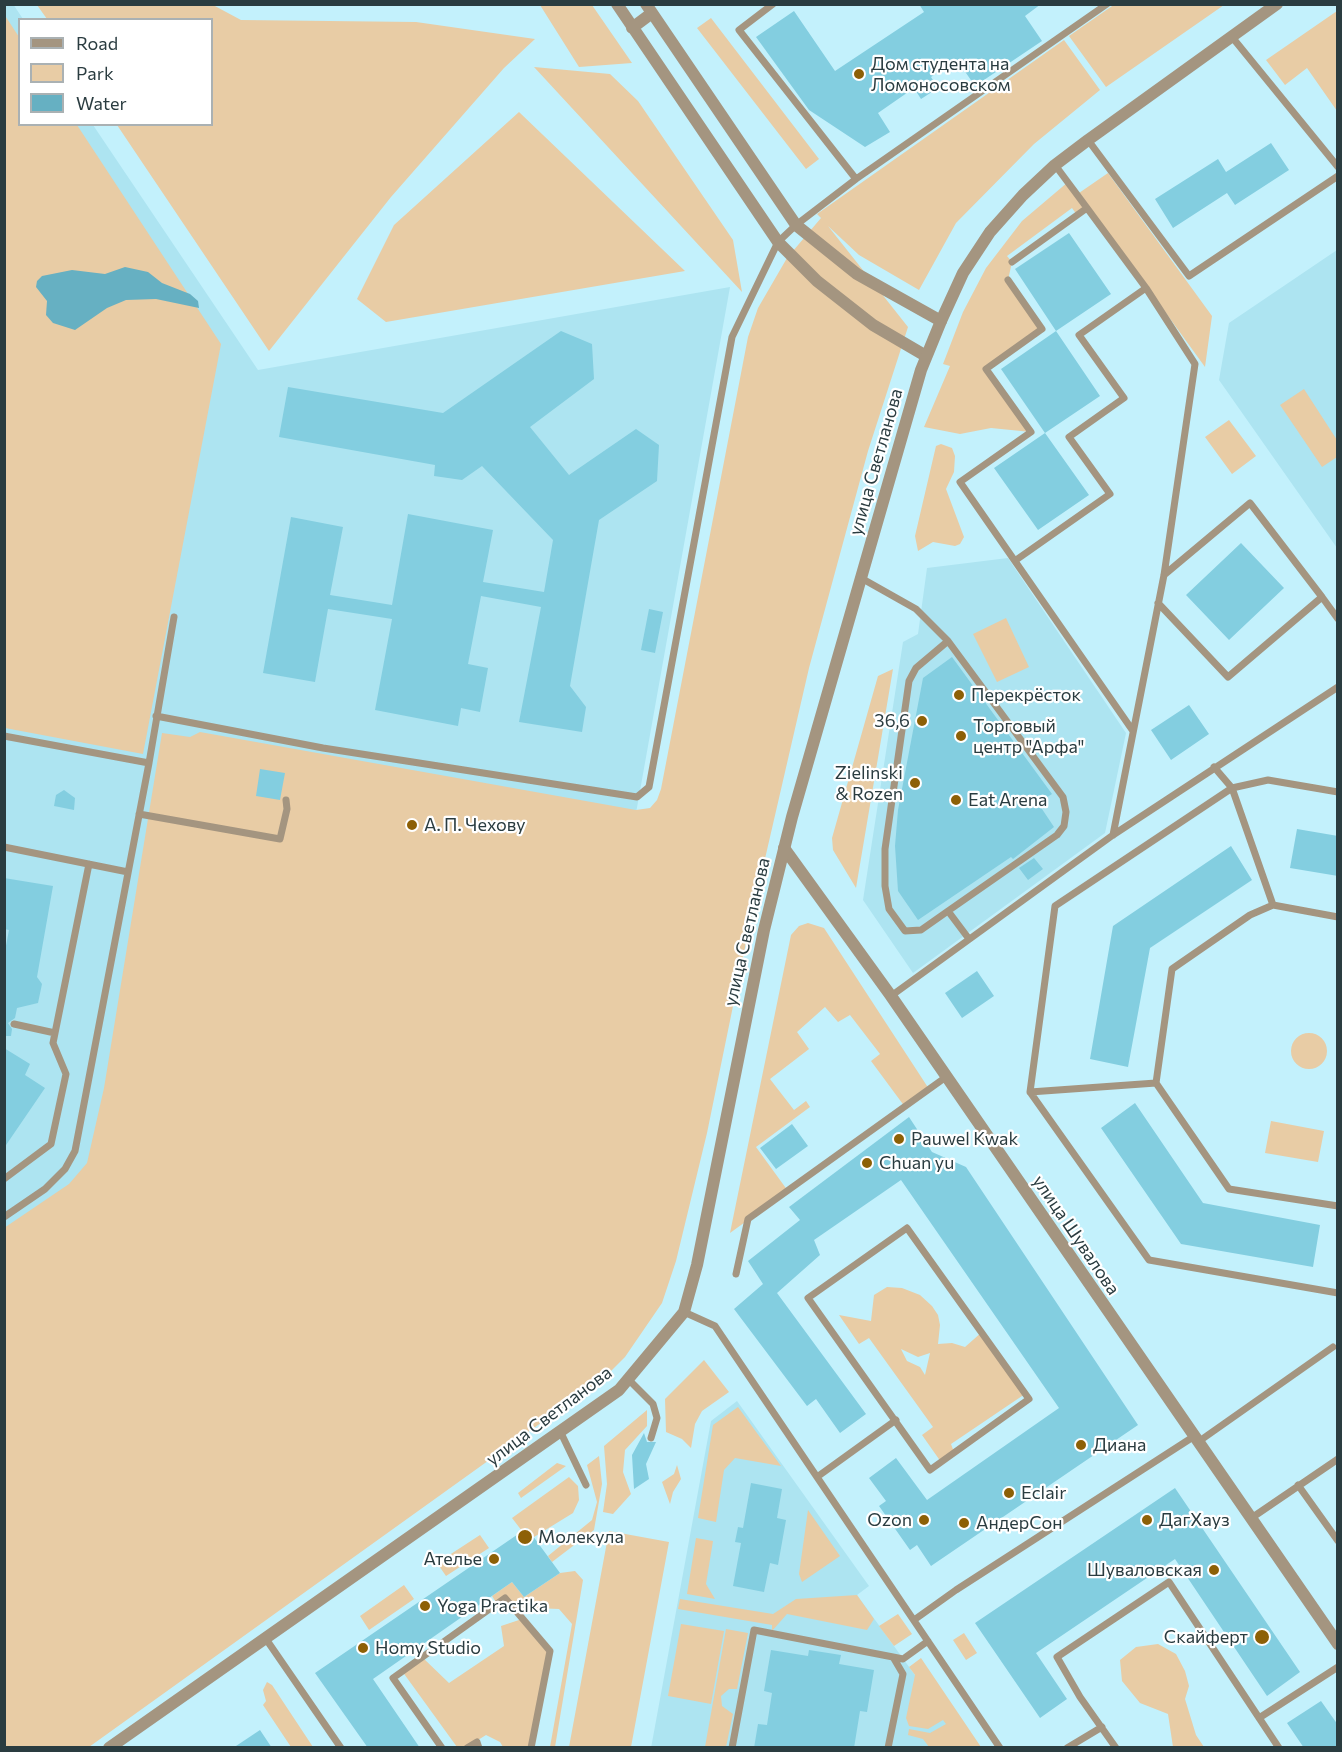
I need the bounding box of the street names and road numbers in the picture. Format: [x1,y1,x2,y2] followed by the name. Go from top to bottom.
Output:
[845,386,907,538] street label: улица Светланова
[719,856,775,1008] street label: улица Светланова
[1028,1171,1124,1299] street label: улица Шувалова
[482,1362,616,1470] street label: улица Светланова

